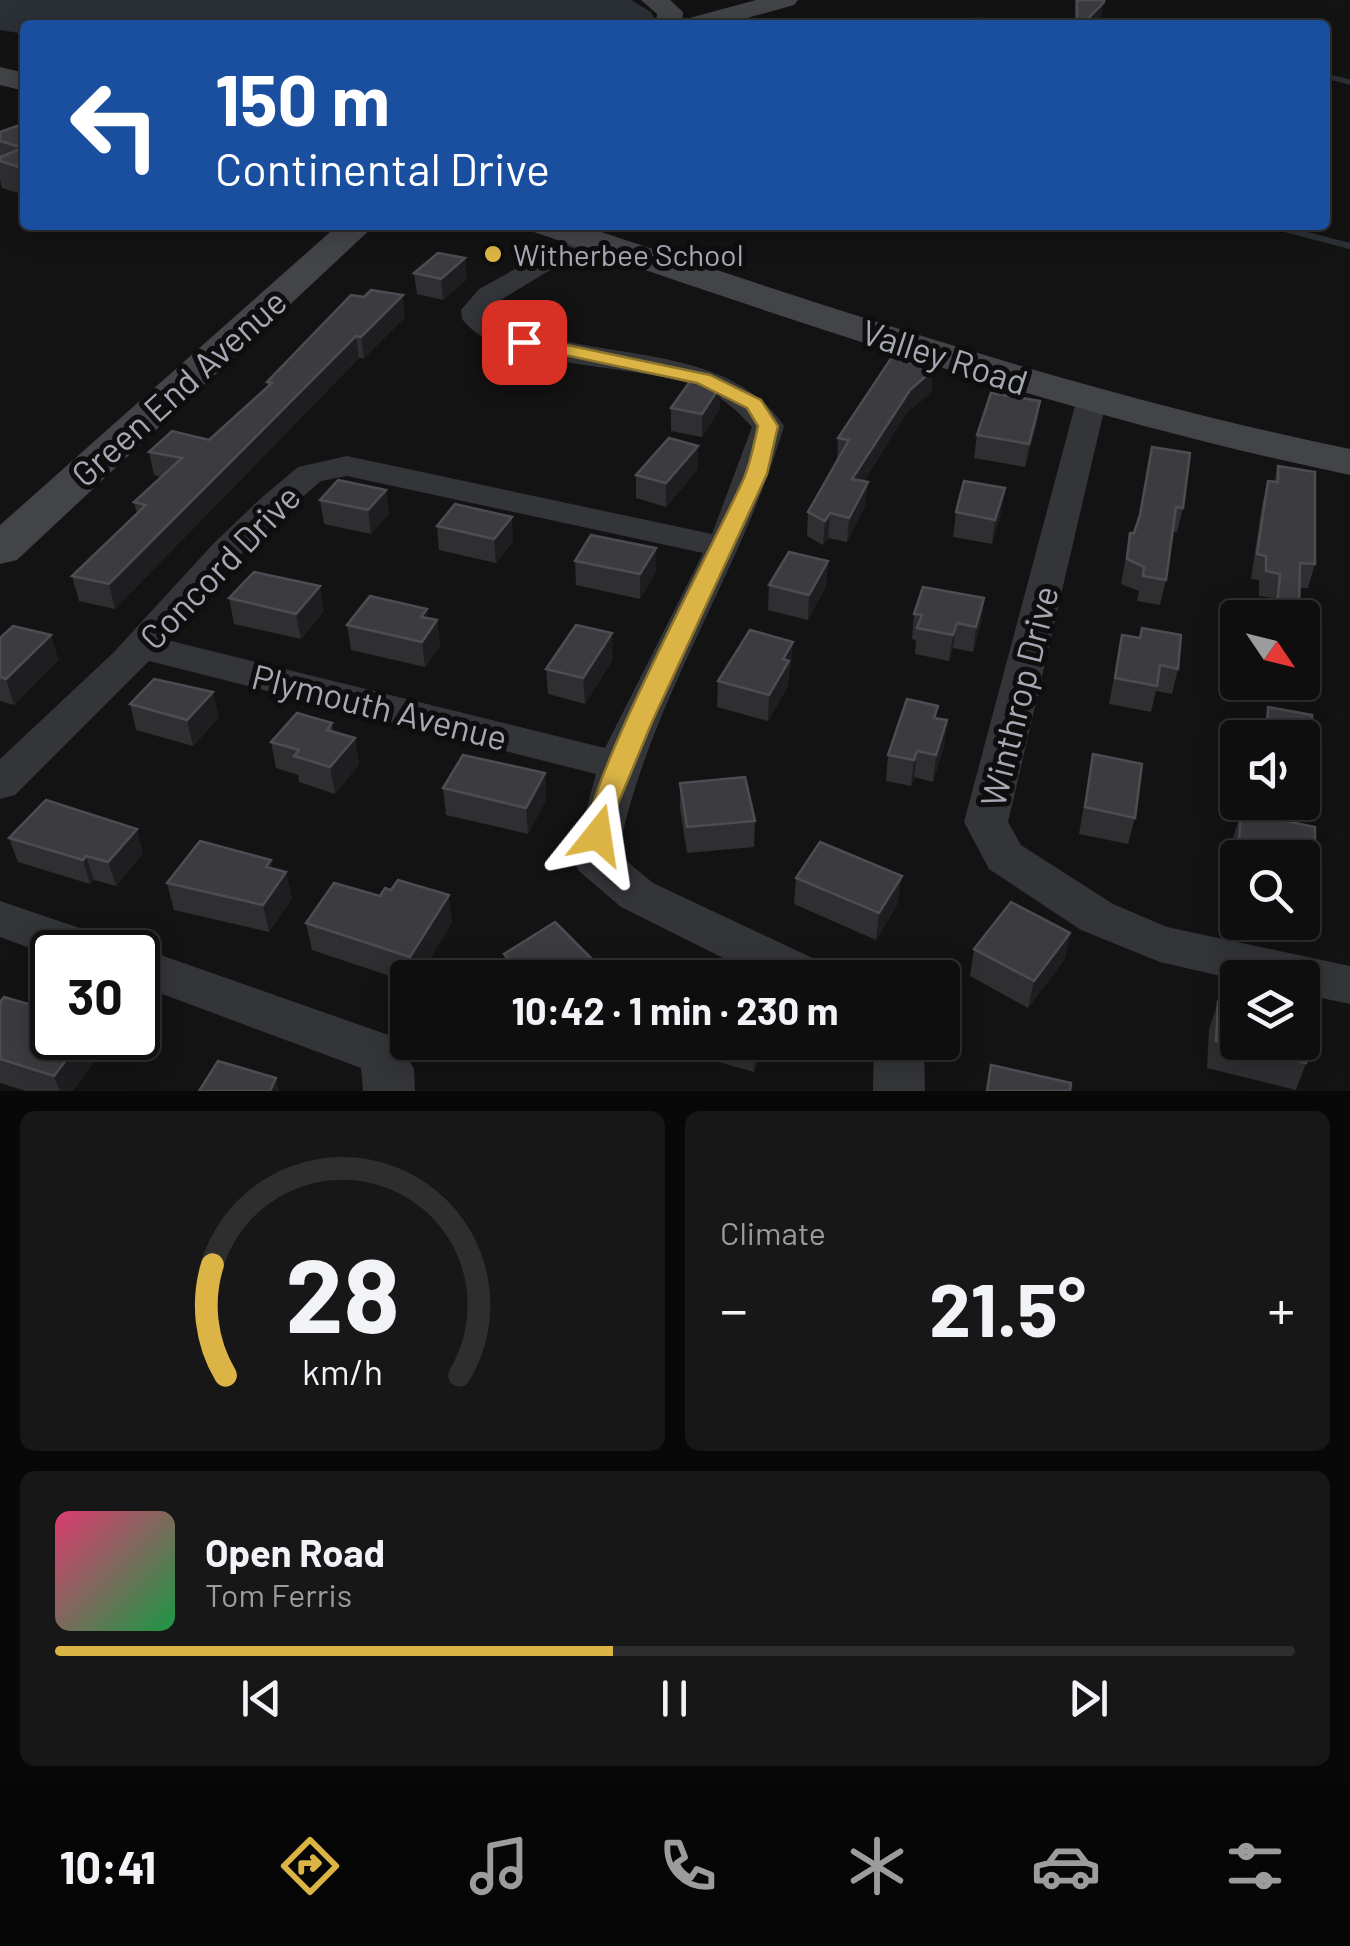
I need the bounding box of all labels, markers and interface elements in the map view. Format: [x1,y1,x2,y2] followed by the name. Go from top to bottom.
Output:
[215,56,390,140] text: 150 m
[50,60,180,190] icon: left
[215,141,550,195] text: Continental Drive
[513,236,744,272] place label: Witherbee School
[482,243,504,265] marker: Witherbee School
[62,280,294,494] street label: Green End Avenue
[482,300,567,385] pin
[857,310,1033,402] street label: Valley Road
[497,315,552,370] icon: arrive
[130,475,308,657] street label: Concord Drive
[970,581,1066,811] street label: Winthrop Drive
[1220,600,1320,700] north arrow
[1220,600,1320,1060] map controls
[248,654,512,758] street label: Plymouth Avenue
[1220,720,1320,820] button: sound
[546,783,650,887] position arrow
[1220,840,1320,940] button: search
[30,930,160,1060] speed limit sign: 30
[1220,960,1320,1060] button: layers
[512,987,839,1033] text: 10:42 · 1 min · 230 m
[720,1213,826,1251] text: Climate
[285,1229,400,1354] text: 28
[929,1262,1086,1352] text: 21.5°
[720,1275,748,1341] text: −
[1267,1275,1295,1341] text: +
[302,1349,383,1392] text: km/h
[205,1529,385,1575] text: Open Road
[205,1575,352,1613] text: Tom Ferris
[234,1671,289,1726] icon: previous
[647,1671,702,1726] icon: pause
[1061,1671,1116,1726] icon: next
[275,1831,345,1901] icon: directions
[464,1831,534,1901] icon: music
[653,1831,723,1901] icon: phone
[842,1831,912,1901] icon: climate
[1031,1831,1101,1901] icon: car
[1220,1831,1290,1901] icon: filters
[60,1839,156,1893] text: 10:41

